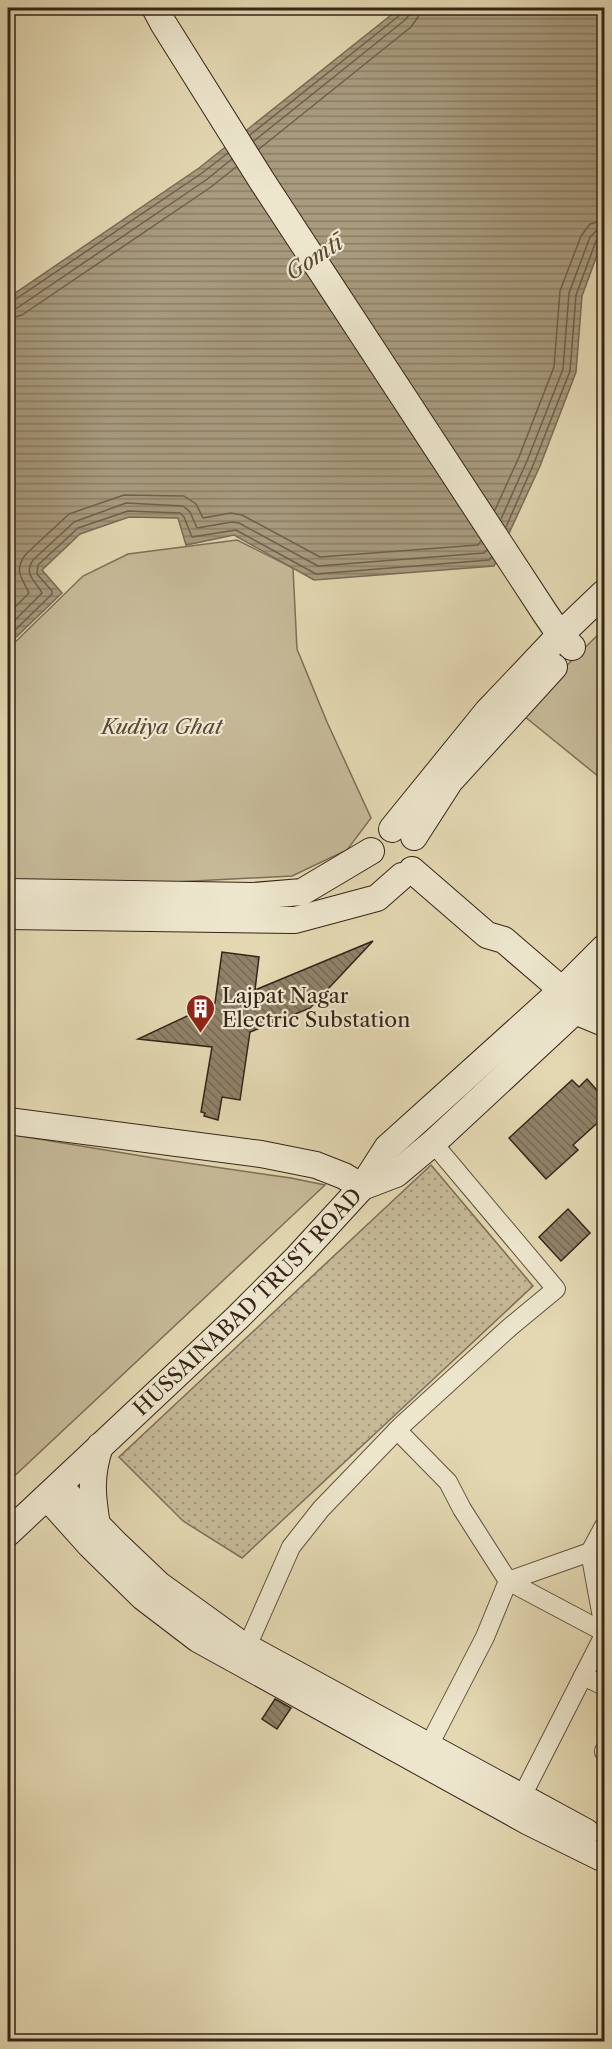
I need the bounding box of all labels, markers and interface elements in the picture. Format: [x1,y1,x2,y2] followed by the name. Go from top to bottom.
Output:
[280,227,351,286] water label: Gomtī
[100,714,224,739] park label: Kudiya Ghat
[222,983,410,1032] place label: Lajpat Nagar Electric Substation
[185,992,217,1034] building icon: Lajpat Nagar Electric Substation
[128,1183,367,1421] street label: HUSSAINABAD TRUST ROAD

